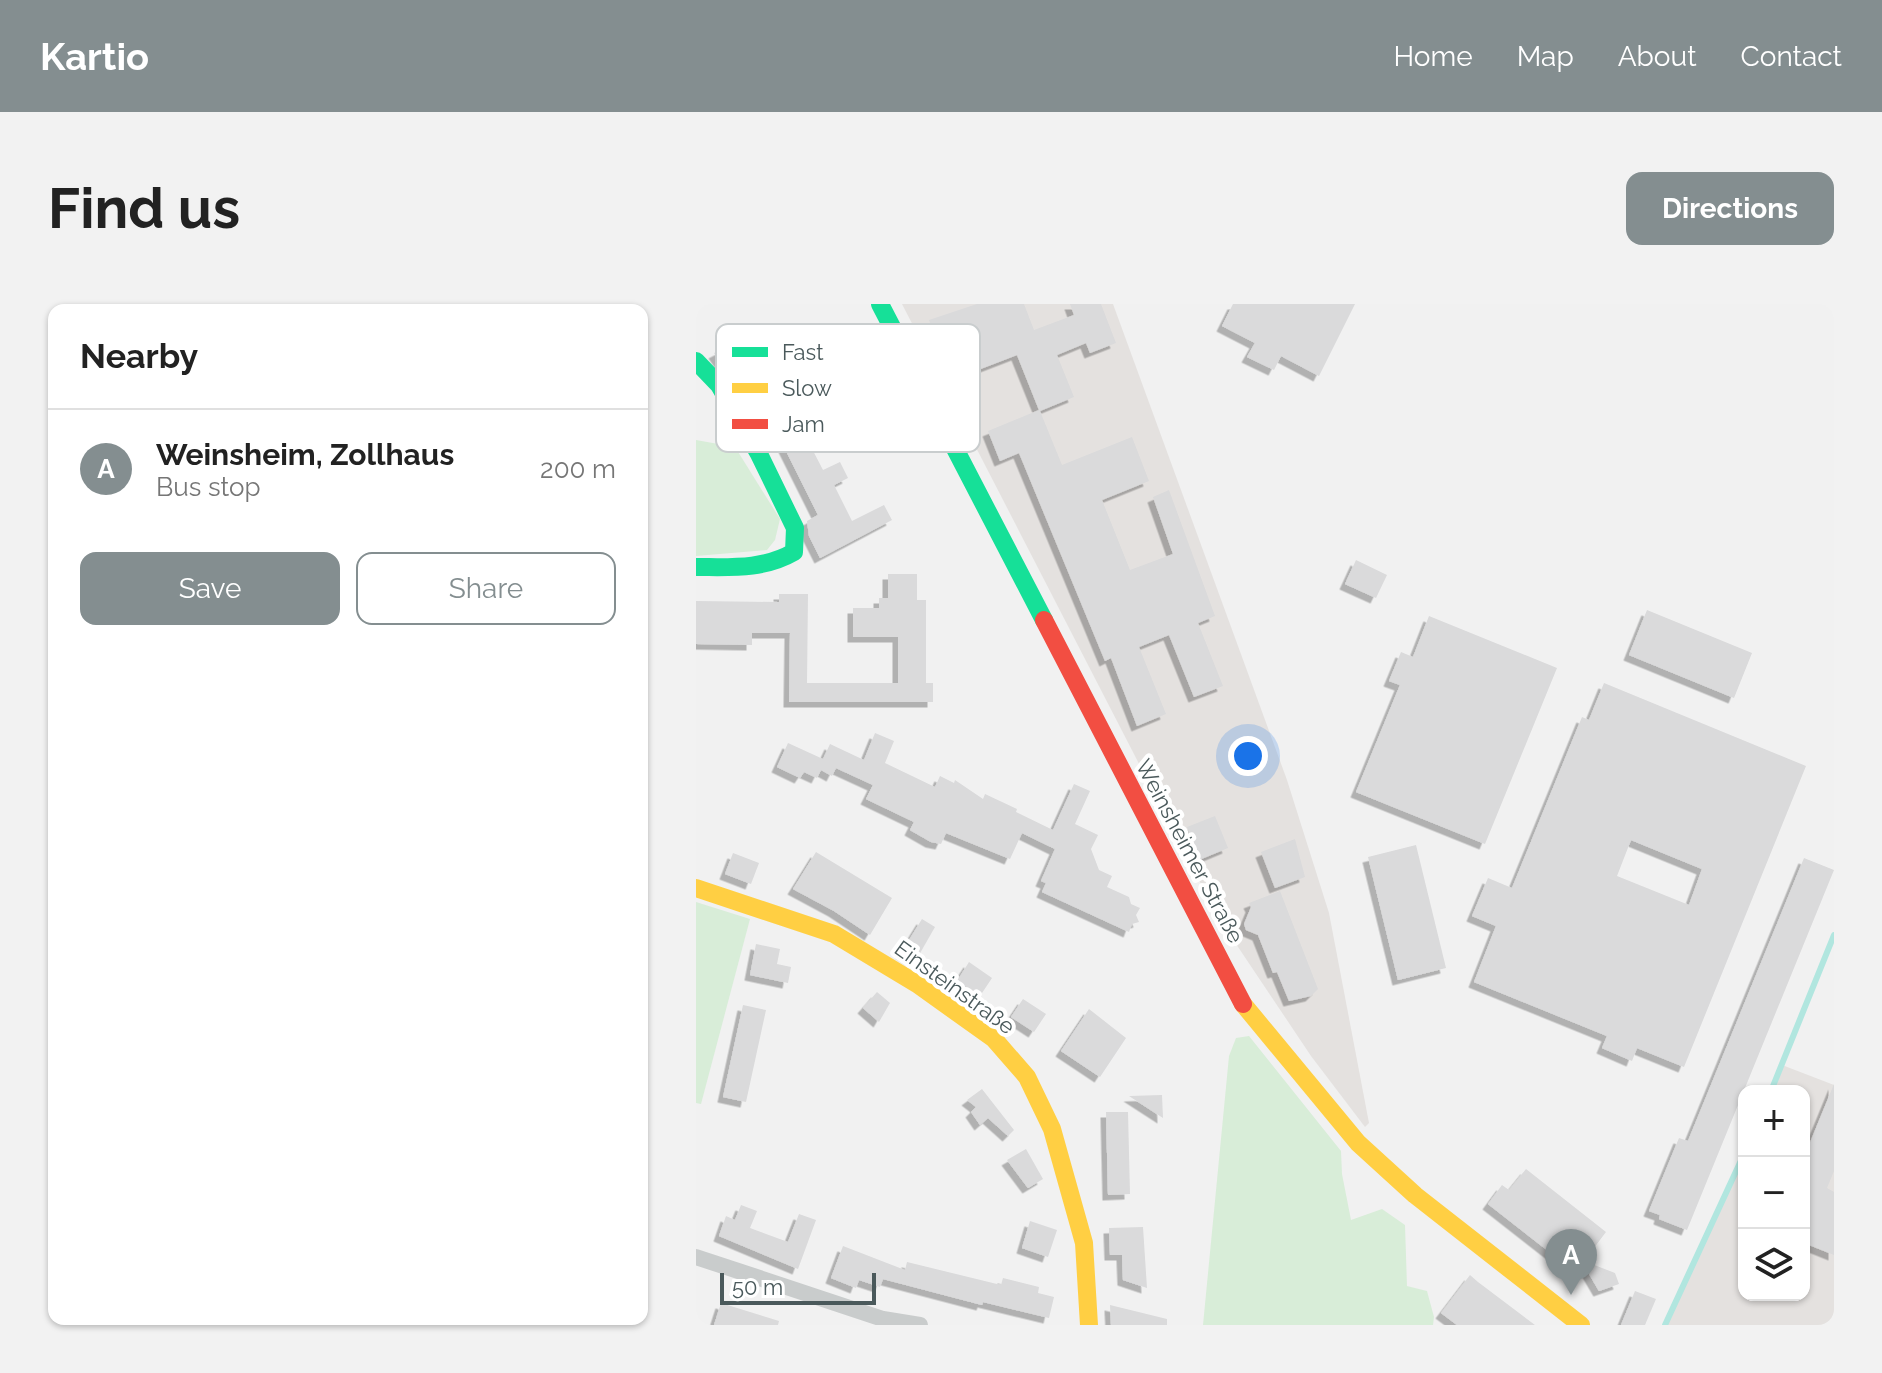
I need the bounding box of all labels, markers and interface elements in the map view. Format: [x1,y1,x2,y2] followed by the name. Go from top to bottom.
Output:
[40,34,149,79] text: Kartio
[1393,40,1473,73] text: Home
[1517,40,1574,73] text: Map
[1618,40,1697,73] text: About
[1741,40,1842,73] text: Contact
[1626,172,1834,245] button: Directions
[48,175,240,241] text: Find us
[716,324,980,452] legend
[80,336,198,376] text: Nearby
[782,339,824,365] text: Fast
[782,375,832,401] text: Slow
[782,411,825,437] text: Jam
[156,437,454,472] text: Weinsheim, Zollhaus
[97,454,115,484] text: A
[540,454,616,484] text: 200 m
[156,472,261,502] text: Bus stop
[80,552,340,625] button: Save
[356,552,616,625] button: Share
[1228,736,1268,776] your location
[1131,755,1250,947] street label: Weinsheimer Straße
[890,935,1020,1039] street label: Einsteinstraße
[1738,1085,1810,1301] map controls
[1738,1085,1810,1157] button: +
[1738,1157,1810,1229] button: −
[1545,1229,1597,1295] pin: A
[1738,1229,1810,1301] button: layers
[720,1269,876,1305] scale bar
[732,1274,783,1300] text: 50 m

